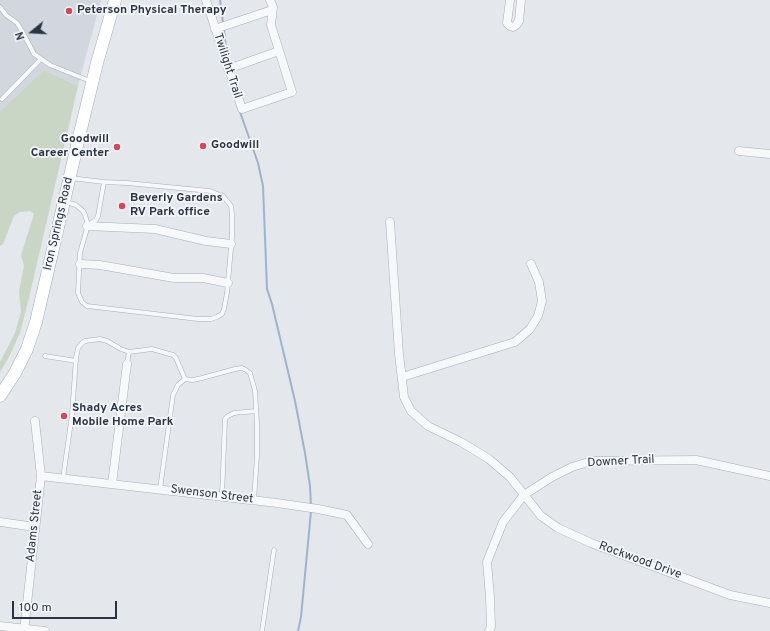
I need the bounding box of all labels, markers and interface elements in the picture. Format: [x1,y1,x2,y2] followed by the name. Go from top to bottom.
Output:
[77,4,226,18] place label: Peterson Physical Therapy
[64,6,74,16] marker: Peterson Physical Therapy
[12,12,52,52] north arrow
[13,30,28,42] text: N
[210,31,244,101] street label: Twilight Trail
[31,133,109,161] place label: Goodwill Career Center
[211,139,259,153] place label: Goodwill
[198,141,208,151] marker: Goodwill
[112,142,122,152] marker: Goodwill Career Center
[41,176,77,272] street label: Iron Springs Road
[130,192,223,220] place label: Beverly Gardens RV Park office
[117,201,127,211] marker: Beverly Gardens RV Park office
[72,402,173,430] place label: Shady Acres Mobile Home Park
[59,411,69,421] marker: Shady Acres Mobile Home Park
[587,453,655,471] street label: Downer Trail
[170,483,254,507] street label: Swenson Street
[24,489,46,563] street label: Adams Street
[597,539,683,583] street label: Rockwood Drive
[14,593,119,619] scale bar
[19,600,52,616] text: 100 m

